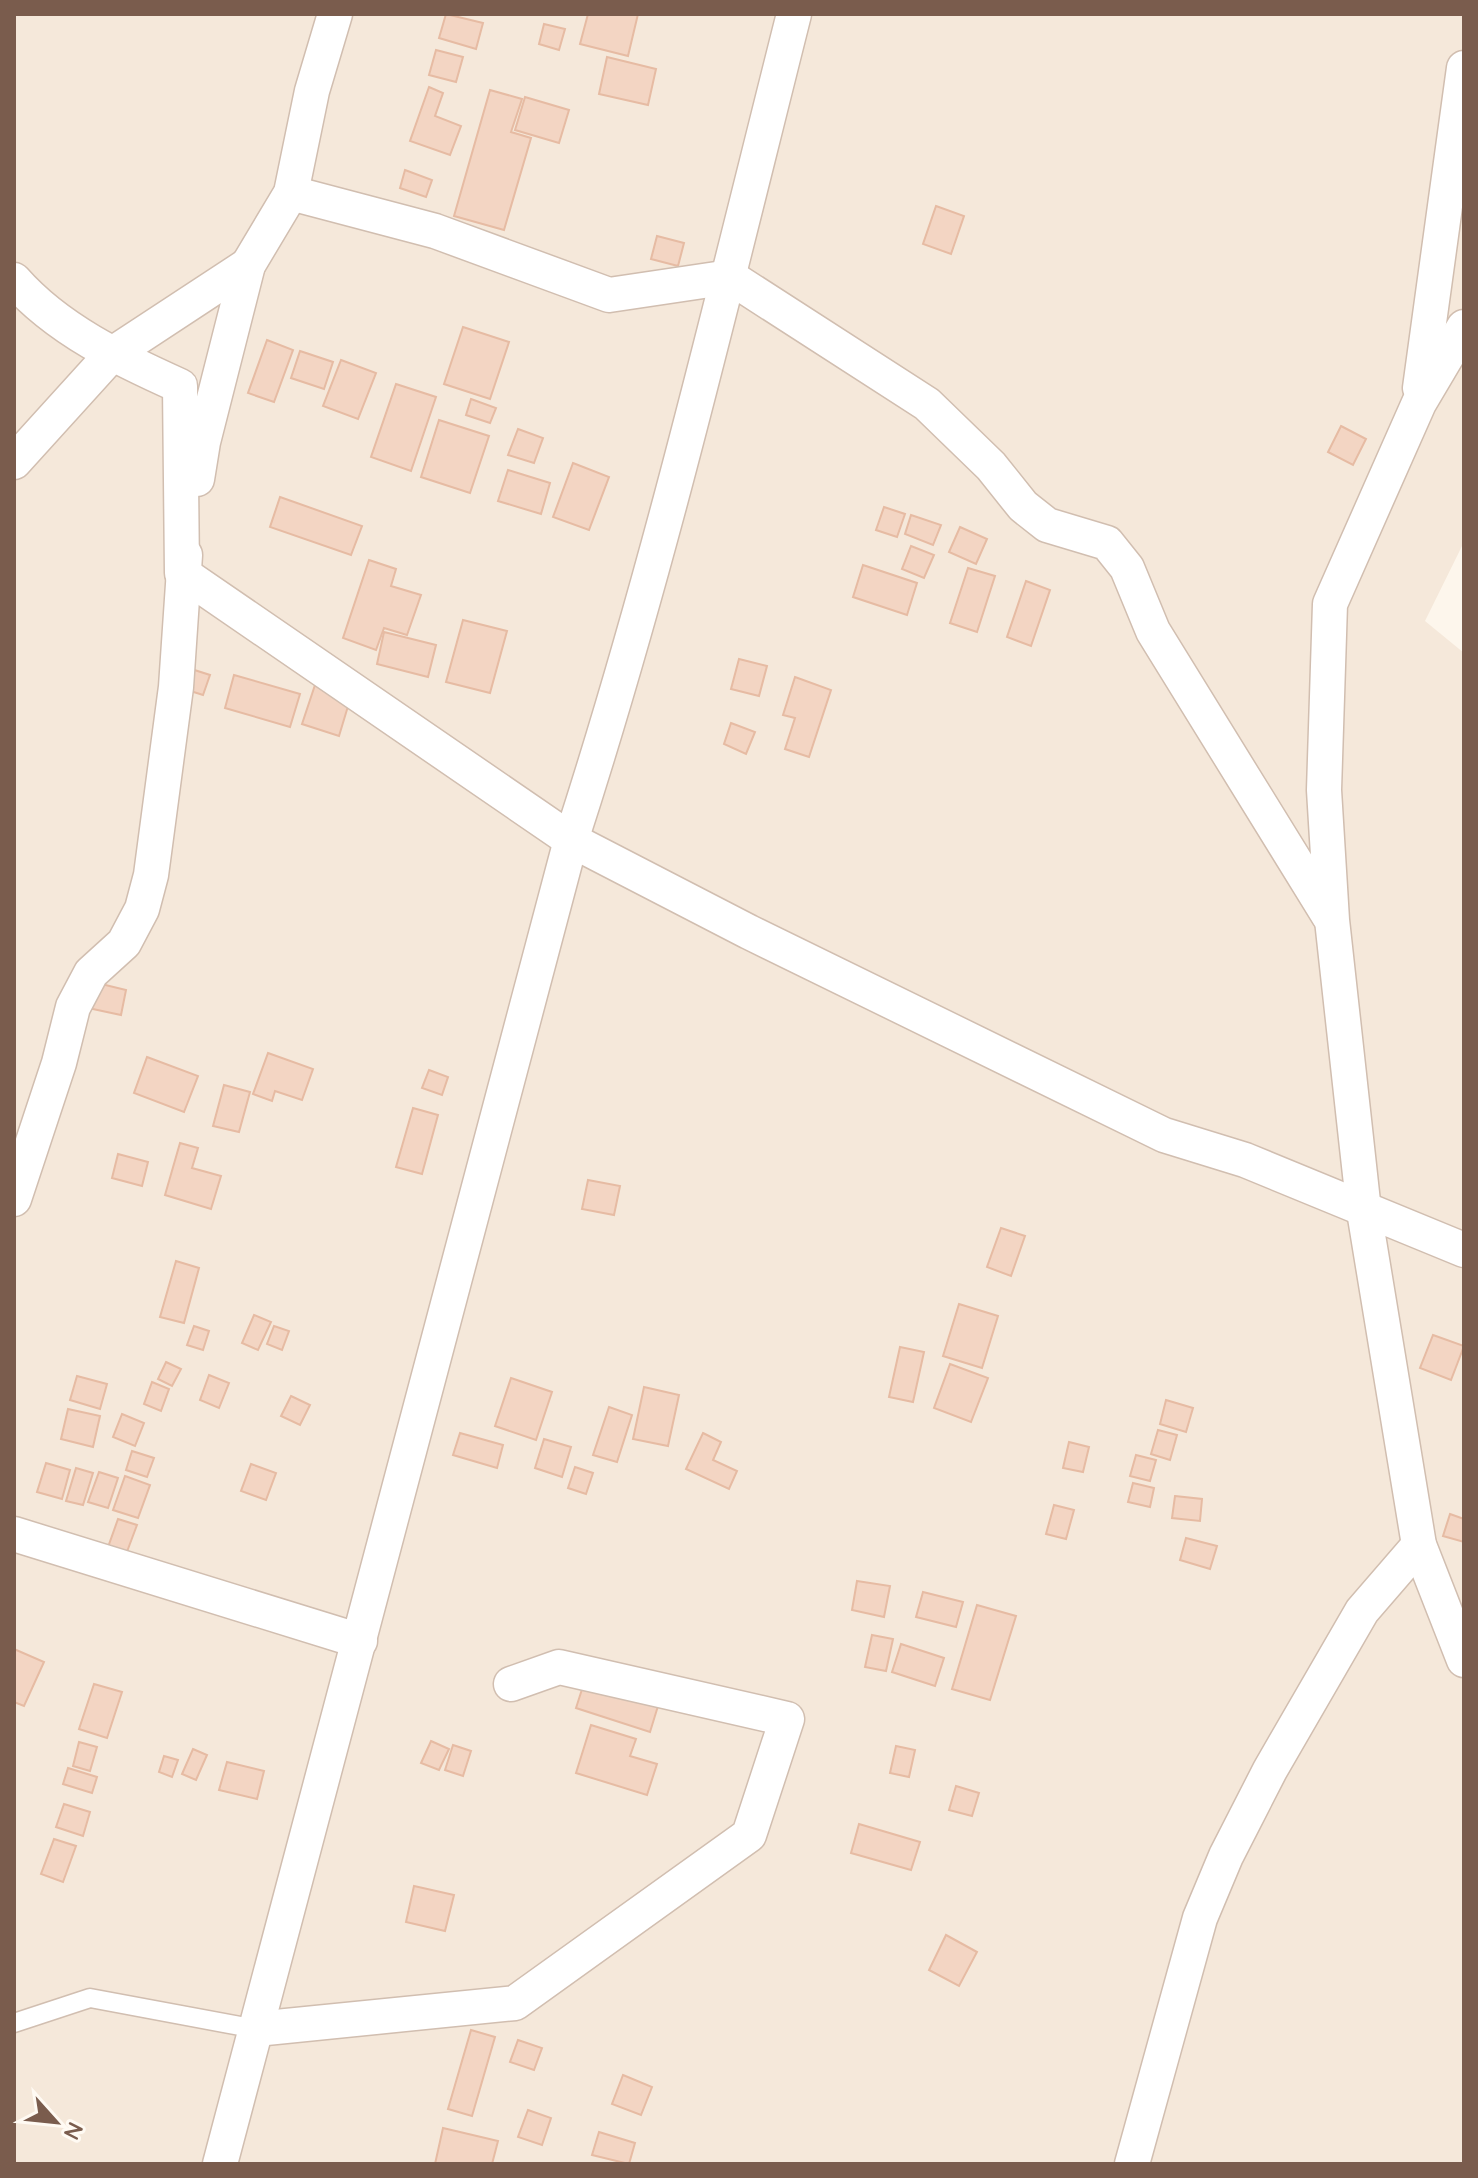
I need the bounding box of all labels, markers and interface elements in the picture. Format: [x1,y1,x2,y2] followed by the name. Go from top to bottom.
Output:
[16,2082,96,2162] north arrow
[58,2118,90,2145] text: N

